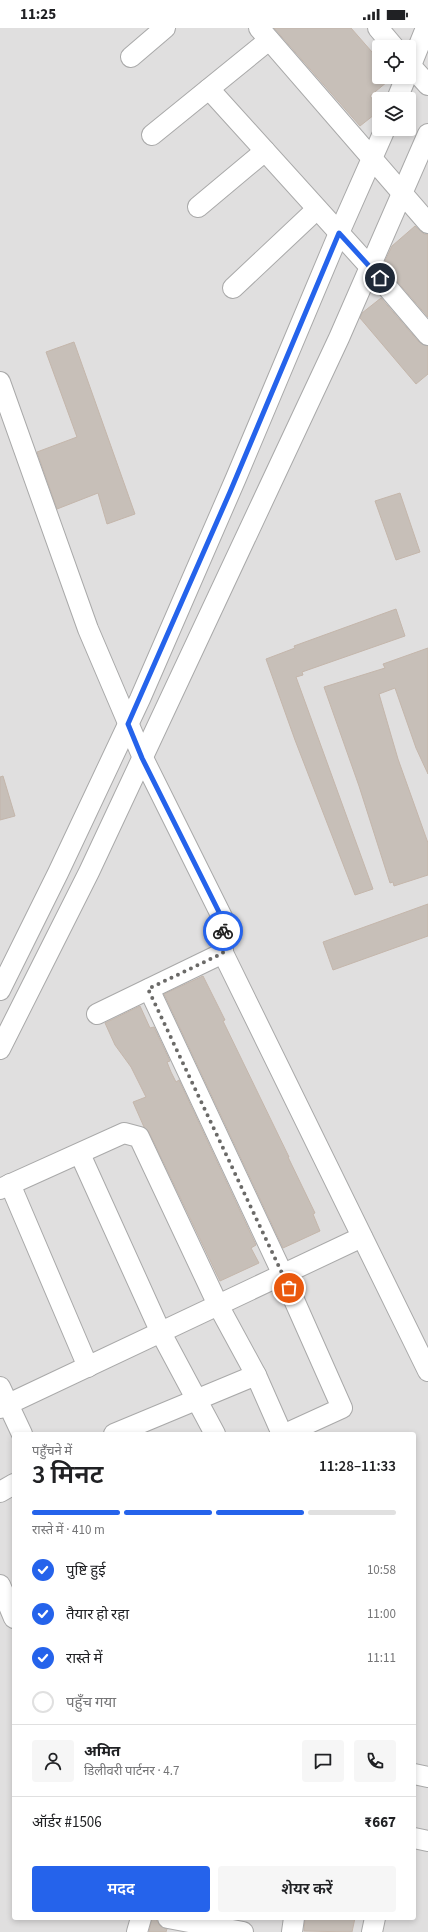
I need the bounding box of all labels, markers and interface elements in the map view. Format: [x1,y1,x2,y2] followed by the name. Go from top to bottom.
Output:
[20,4,56,25] text: 11:25
[372,40,416,136] map controls
[372,40,416,84] button: locate
[372,92,416,136] button: layers
[363,261,397,295] pin
[369,267,391,289] icon: home
[203,911,243,951] courier
[212,920,234,942] icon: bike
[272,1271,306,1305] pin
[278,1277,300,1299] icon: bag
[32,1442,72,1460] text: पहुँचने में
[32,1456,103,1493] text: 3 मिनट
[319,1456,396,1477] text: 11:28–11:33
[32,1521,105,1539] text: रास्ते में · 410 m
[32,1559,54,1581] icon: check
[66,1560,106,1581] text: पुष्टि हुई
[367,1561,396,1579] text: 10:58
[32,1603,54,1625] icon: check
[66,1604,129,1625] text: तैयार हो रहा
[367,1605,396,1623] text: 11:00
[32,1647,54,1669] icon: check
[66,1648,102,1669] text: रास्ते में
[367,1649,396,1667] text: 11:11
[66,1692,116,1713] text: पहुँच गया
[32,1740,74,1782] button: person
[302,1740,344,1782] button: chat
[354,1740,396,1782] button: phone
[84,1741,120,1762] text: अमित
[84,1762,179,1780] text: डिलीवरी पार्टनर · 4.7
[32,1812,102,1833] text: ऑर्डर #1506
[364,1812,396,1833] text: ₹667
[32,1866,210,1912] button: मदद
[218,1866,396,1912] button: शेयर करें

